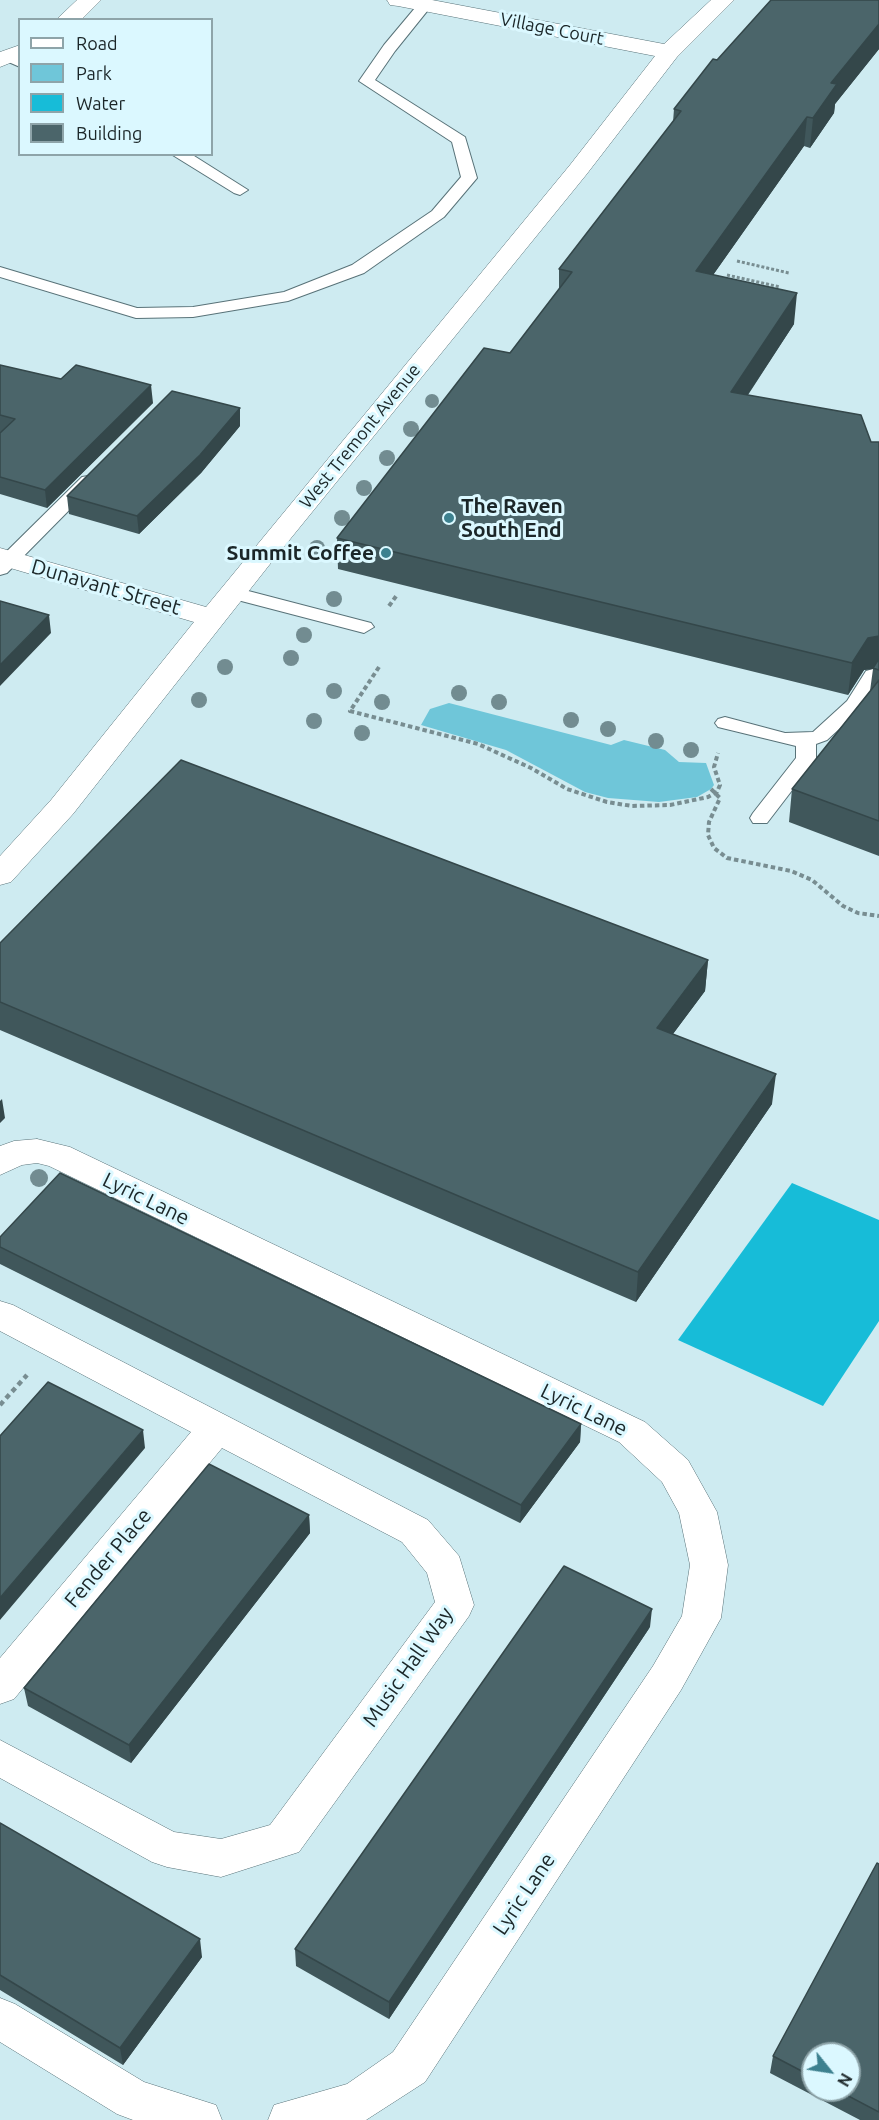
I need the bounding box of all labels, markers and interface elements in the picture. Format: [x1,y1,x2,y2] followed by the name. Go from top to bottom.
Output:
[498,8,606,50] street label: Village Court
[18,18,213,156] legend
[76,33,118,53] text: Road
[76,63,112,83] text: Park
[76,93,125,113] text: Water
[76,123,142,143] text: Building
[295,359,425,513] street label: West Tremont Avenue
[461,493,563,543] place label: The Raven South End
[442,511,456,525] marker: The Raven South End
[226,540,374,566] place label: Summit Coffee
[379,546,393,560] marker: Summit Coffee
[28,554,184,620] street label: Dunavant Street
[99,1167,193,1231] street label: Lyric Lane
[537,1378,631,1442] street label: Lyric Lane
[59,1503,157,1613] street label: Fender Place
[357,1602,459,1732] street label: Music Hall Way
[487,1848,561,1940] street label: Lyric Lane
[801,2042,861,2102] north arrow
[834,2070,856,2090] text: N

